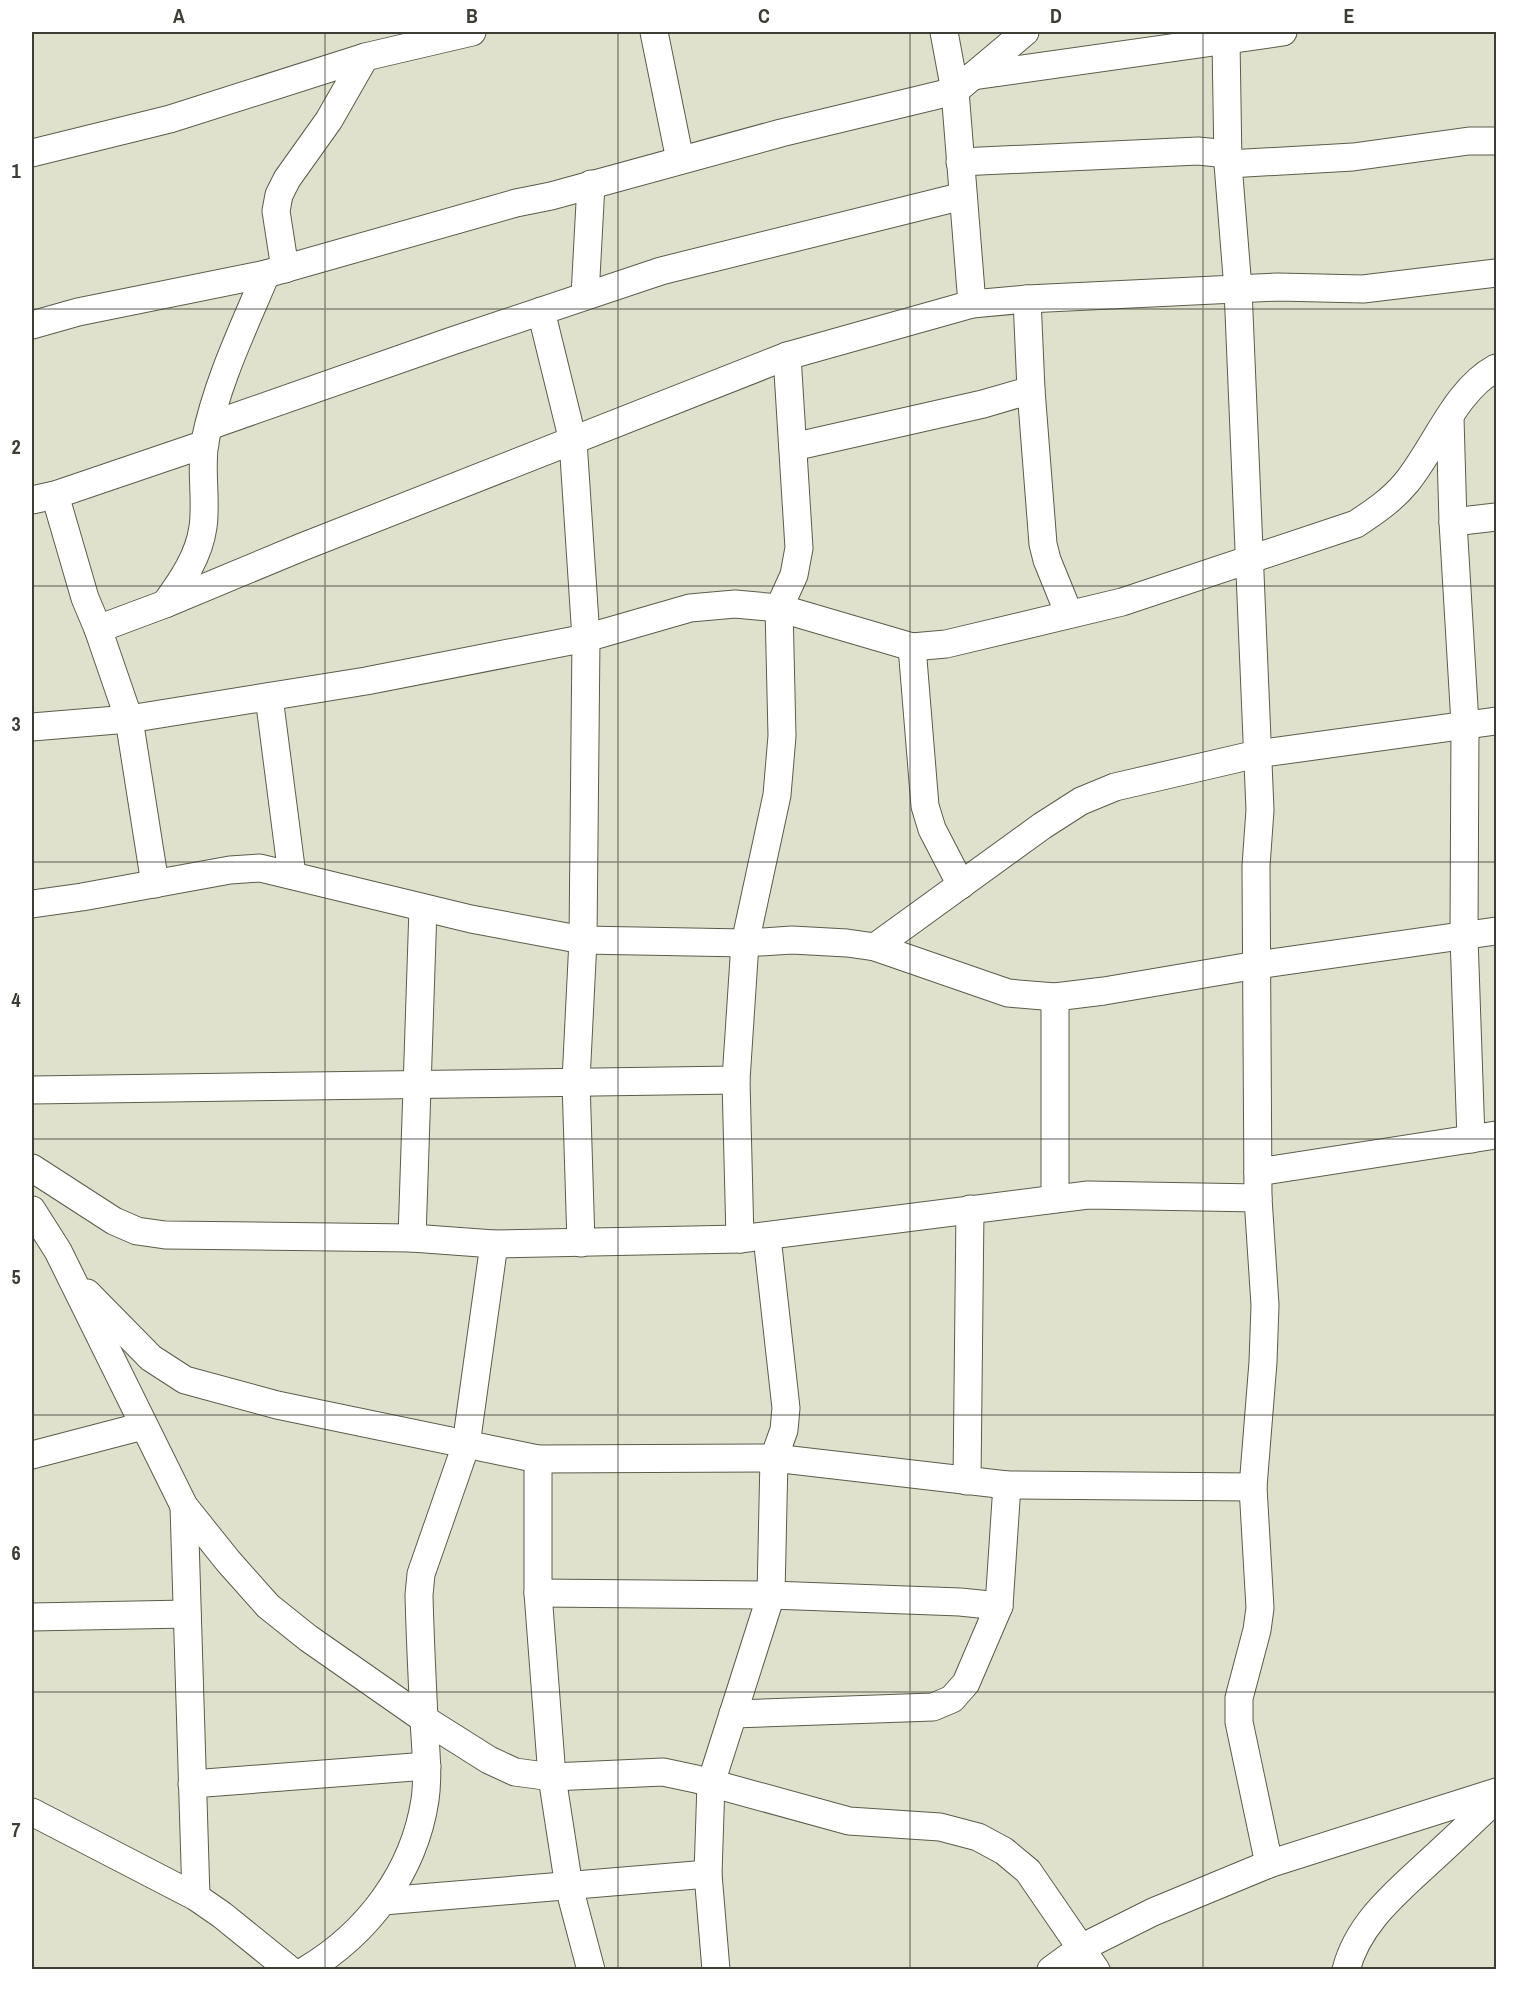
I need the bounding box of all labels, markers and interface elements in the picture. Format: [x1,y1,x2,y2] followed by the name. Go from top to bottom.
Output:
[173,2,185,29] text: A
[466,2,478,29] text: B
[758,2,770,29] text: C
[1050,2,1062,29] text: D
[1344,2,1355,29] text: E
[11,157,21,184] text: 1
[11,433,21,460] text: 2
[11,710,21,737] text: 3
[11,986,21,1013] text: 4
[11,1263,21,1290] text: 5
[11,1539,21,1566] text: 6
[11,1816,21,1843] text: 7

